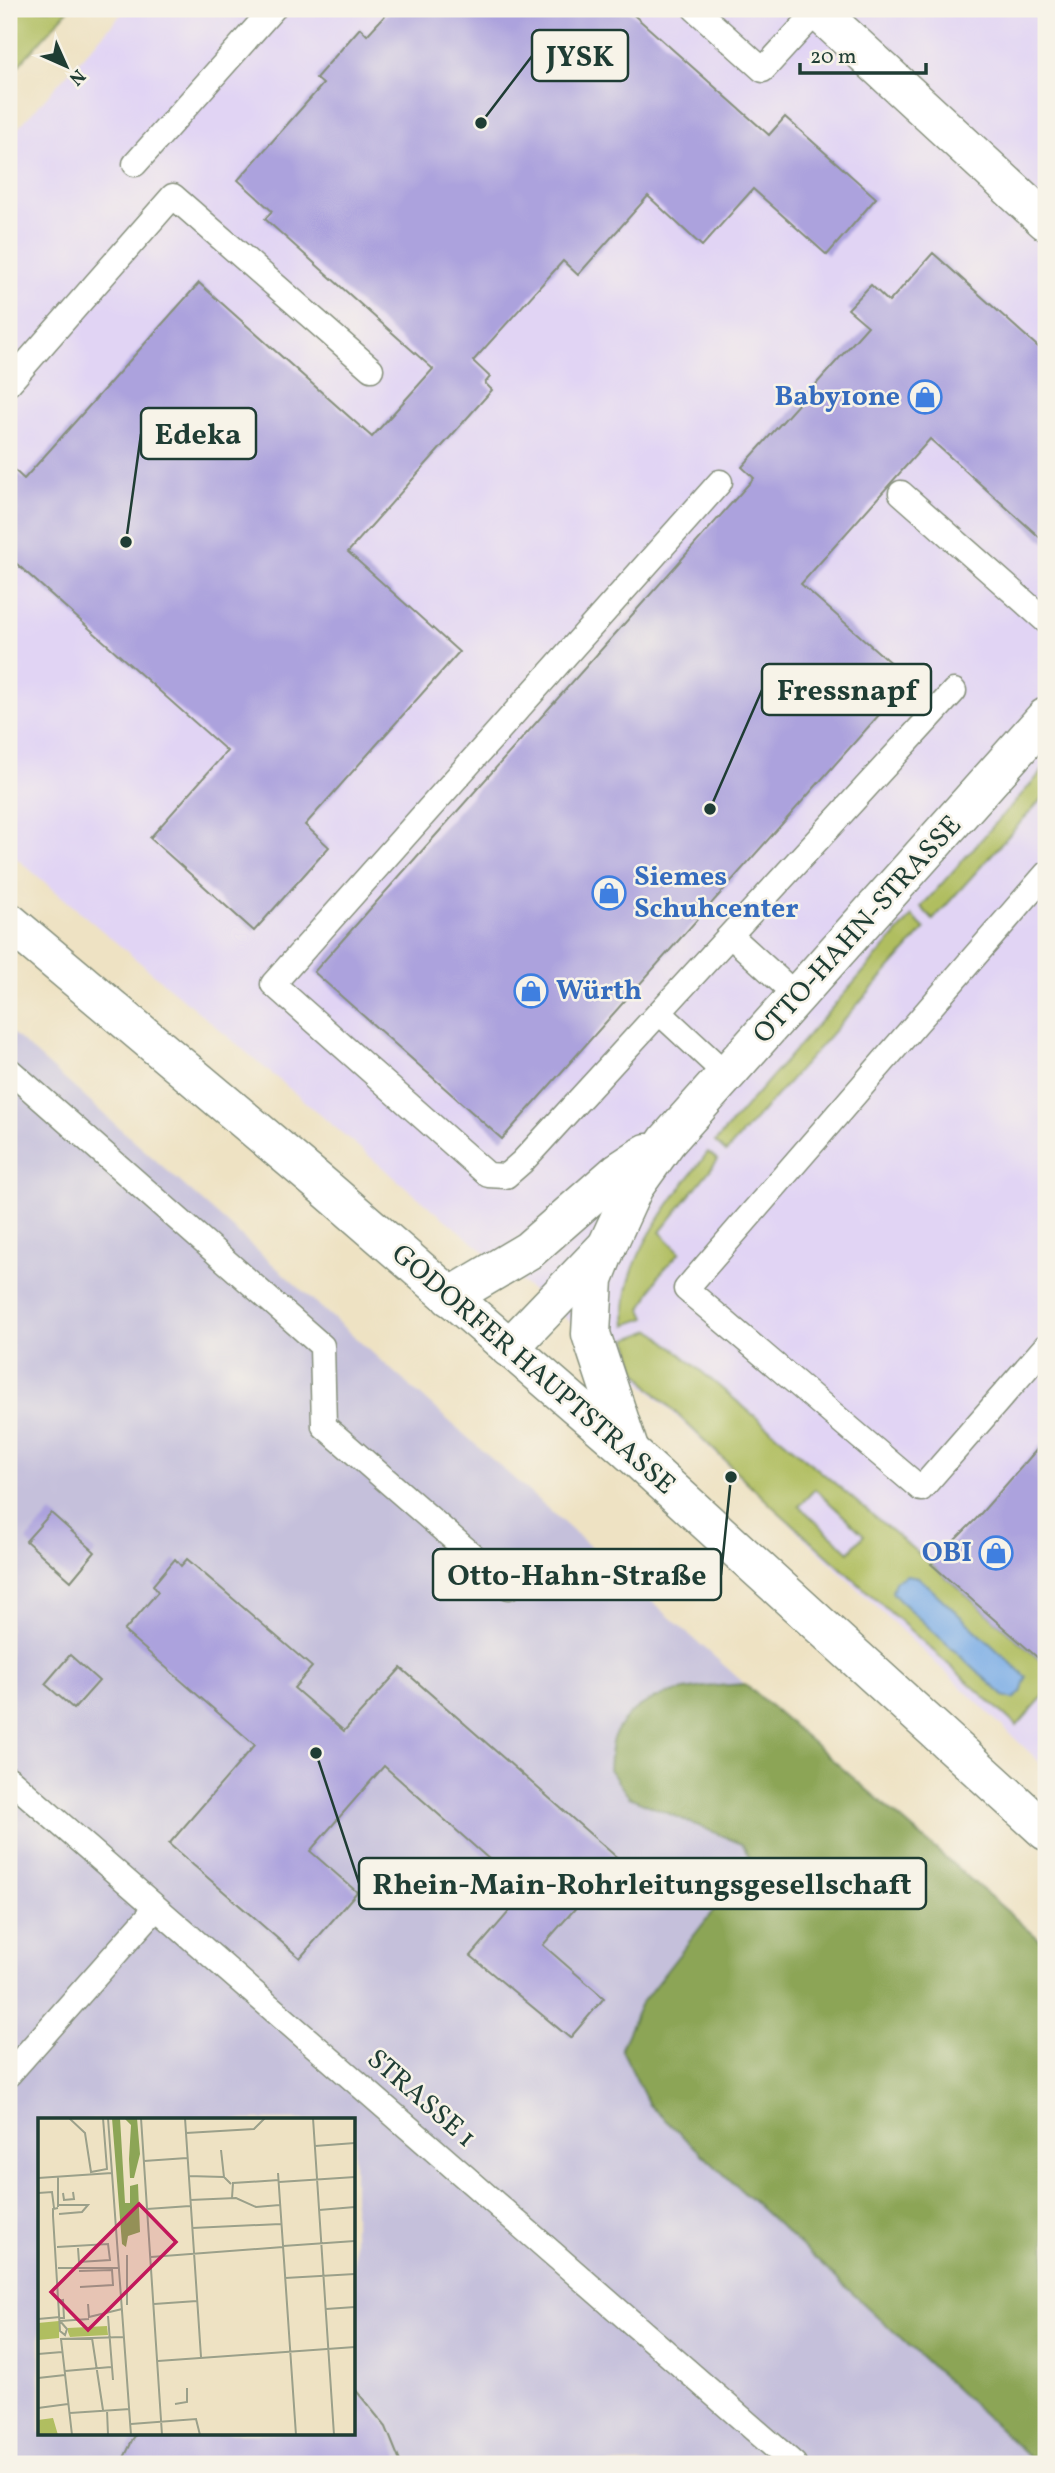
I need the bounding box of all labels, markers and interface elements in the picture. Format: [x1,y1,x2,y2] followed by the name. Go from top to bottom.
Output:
[532,30,628,81] callout: JYSK
[32,32,102,102] north arrow
[800,32,926,76] scale bar
[545,37,614,79] text: JYSK
[810,43,856,72] text: 20 m
[62,63,91,91] text: N
[774,378,900,417] place label: Baby1one
[906,378,944,416] shop icon: Baby1one
[141,408,256,459] callout: Edeka
[155,415,241,457] text: Edeka
[762,664,931,715] callout: Fressnapf
[777,671,919,713] text: Fressnapf
[745,807,971,1053] street label: OTTO-HAHN-STRASSE
[634,858,799,929] place label: Siemes Schuhcenter
[590,874,628,912] shop icon: Siemes Schuhcenter
[512,972,550,1010] shop icon: Würth
[556,972,642,1011] place label: Würth
[382,1236,684,1504] street label: GODORFER HAUPTSTRASSE
[922,1534,972,1573] place label: OBI
[977,1534,1015,1572] shop icon: OBI
[433,1549,721,1600] callout: Otto-Hahn-Straße
[447,1556,707,1598] text: Otto-Hahn-Straße
[359,1858,926,1909] callout: Rhein-Main-Rohrleitungsgesellschaft
[372,1865,912,1907] text: Rhein-Main-Rohrleitungsgesellschaft
[358,2041,484,2157] street label: STRASSE 1
[38,2118,355,2434] inset map

